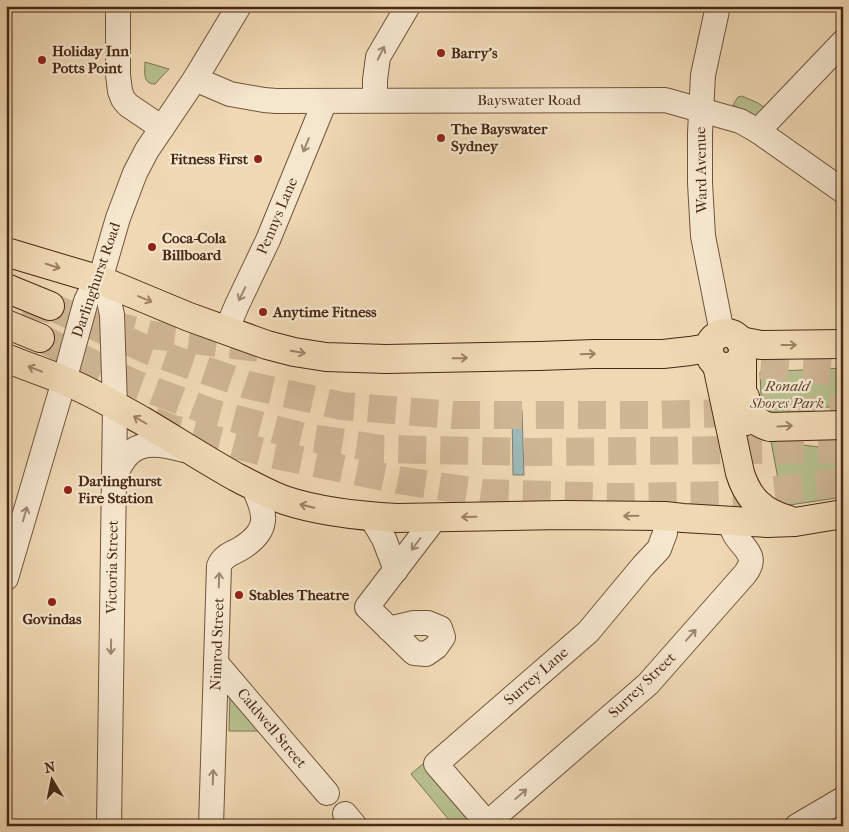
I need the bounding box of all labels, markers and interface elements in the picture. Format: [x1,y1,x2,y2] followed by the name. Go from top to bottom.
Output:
[52,42,129,77] place label: Holiday Inn Potts Point
[451,44,498,62] place label: Barry's
[376,45,386,60] one-way arrow
[435,47,447,59] marker: Barry's
[36,54,48,66] marker: Holiday Inn Potts Point
[477,91,582,109] street label: Bayswater Road
[450,120,548,155] place label: The Bayswater Sydney
[691,126,711,214] street label: Ward Avenue
[435,132,447,144] marker: The Bayswater Sydney
[301,138,310,153] one-way arrow
[169,150,249,168] place label: Fitness First
[252,153,264,165] marker: Fitness First
[253,174,302,257] street label: Pennys Lane
[68,219,124,340] street label: Darlinghurst Road
[162,229,227,264] place label: Coca-Cola Billboard
[146,241,158,253] marker: Coca-Cola Billboard
[44,262,60,272] one-way arrow
[236,287,246,302] one-way arrow
[137,295,152,304] one-way arrow
[272,303,377,321] place label: Anytime Fitness
[257,306,269,318] marker: Anytime Fitness
[781,340,797,349] one-way arrow
[290,348,306,358] one-way arrow
[579,350,595,359] one-way arrow
[452,353,468,363] one-way arrow
[28,364,43,374] one-way arrow
[749,377,824,412] park label: Ronald Shores Park
[133,415,148,425] one-way arrow
[777,421,793,430] one-way arrow
[77,472,163,507] place label: Darlinghurst Fire Station
[62,484,74,496] marker: Darlinghurst Fire Station
[300,501,316,510] one-way arrow
[20,507,30,523] one-way arrow
[624,511,640,521] one-way arrow
[461,512,477,521] one-way arrow
[102,519,122,615] street label: Victoria Street
[411,537,421,551] one-way arrow
[214,572,224,588] one-way arrow
[249,586,350,604] place label: Stables Theatre
[233,589,245,601] marker: Stables Theatre
[46,596,58,608] marker: Govindas
[206,597,228,691] street label: Nimrod Street
[22,610,82,628] place label: Govindas
[685,629,696,642] one-way arrow
[106,638,116,655] one-way arrow
[500,643,572,709] street label: Surrey Lane
[605,648,680,722] street label: Surrey Street
[233,684,311,772] street label: Caldwell Street
[28,754,78,804] north arrow
[43,758,57,777] text: N
[208,769,217,785] one-way arrow
[514,789,527,800] one-way arrow

